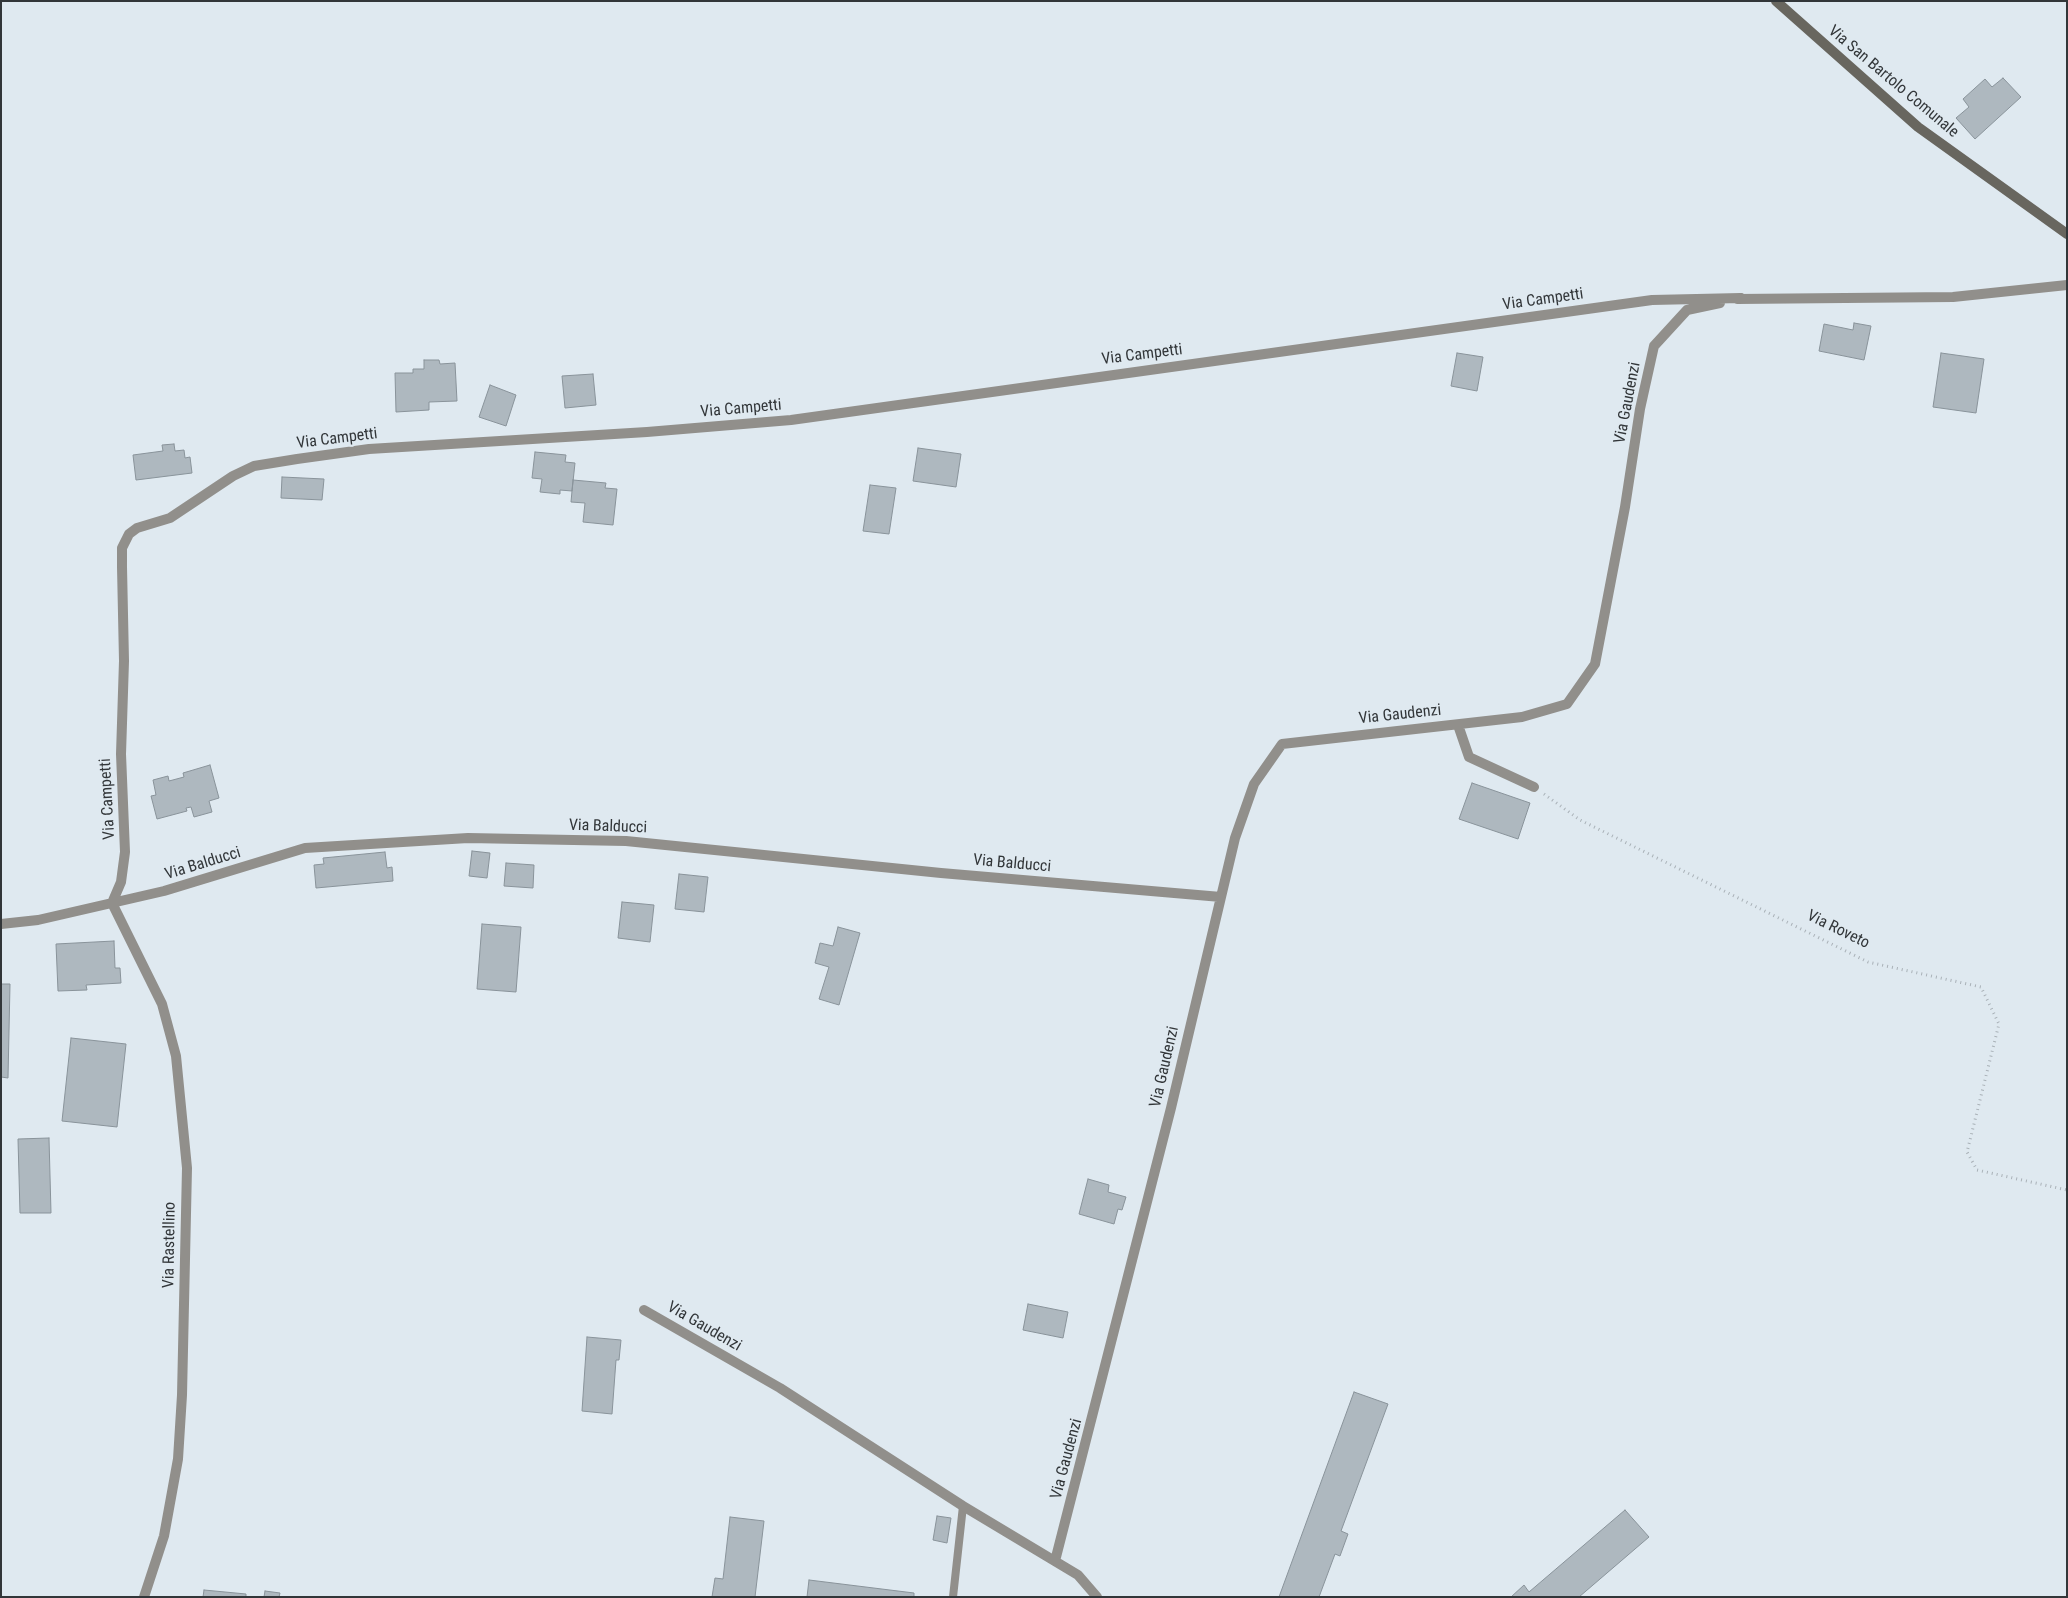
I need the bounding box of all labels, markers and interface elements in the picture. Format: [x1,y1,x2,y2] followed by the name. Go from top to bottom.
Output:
[1824,22,1962,142] street label: Via San Bartolo Comunale
[1501,285,1585,315] street label: Via Campetti
[1100,341,1184,369] street label: Via Campetti
[1611,361,1645,445] street label: Via Gaudenzi
[700,396,782,422] street label: Via Campetti
[295,425,379,453] street label: Via Campetti
[1358,701,1442,729] street label: Via Gaudenzi
[96,758,120,840] street label: Via Campetti
[569,816,647,838] street label: Via Balducci
[163,843,243,885] street label: Via Balducci
[972,851,1052,877] street label: Via Balducci
[1804,907,1872,953] street label: Via Roveto
[1146,1025,1184,1109] street label: Via Gaudenzi
[160,1202,180,1288] street label: Via Rastellino
[663,1298,745,1356] street label: Via Gaudenzi
[1047,1417,1087,1501] street label: Via Gaudenzi

